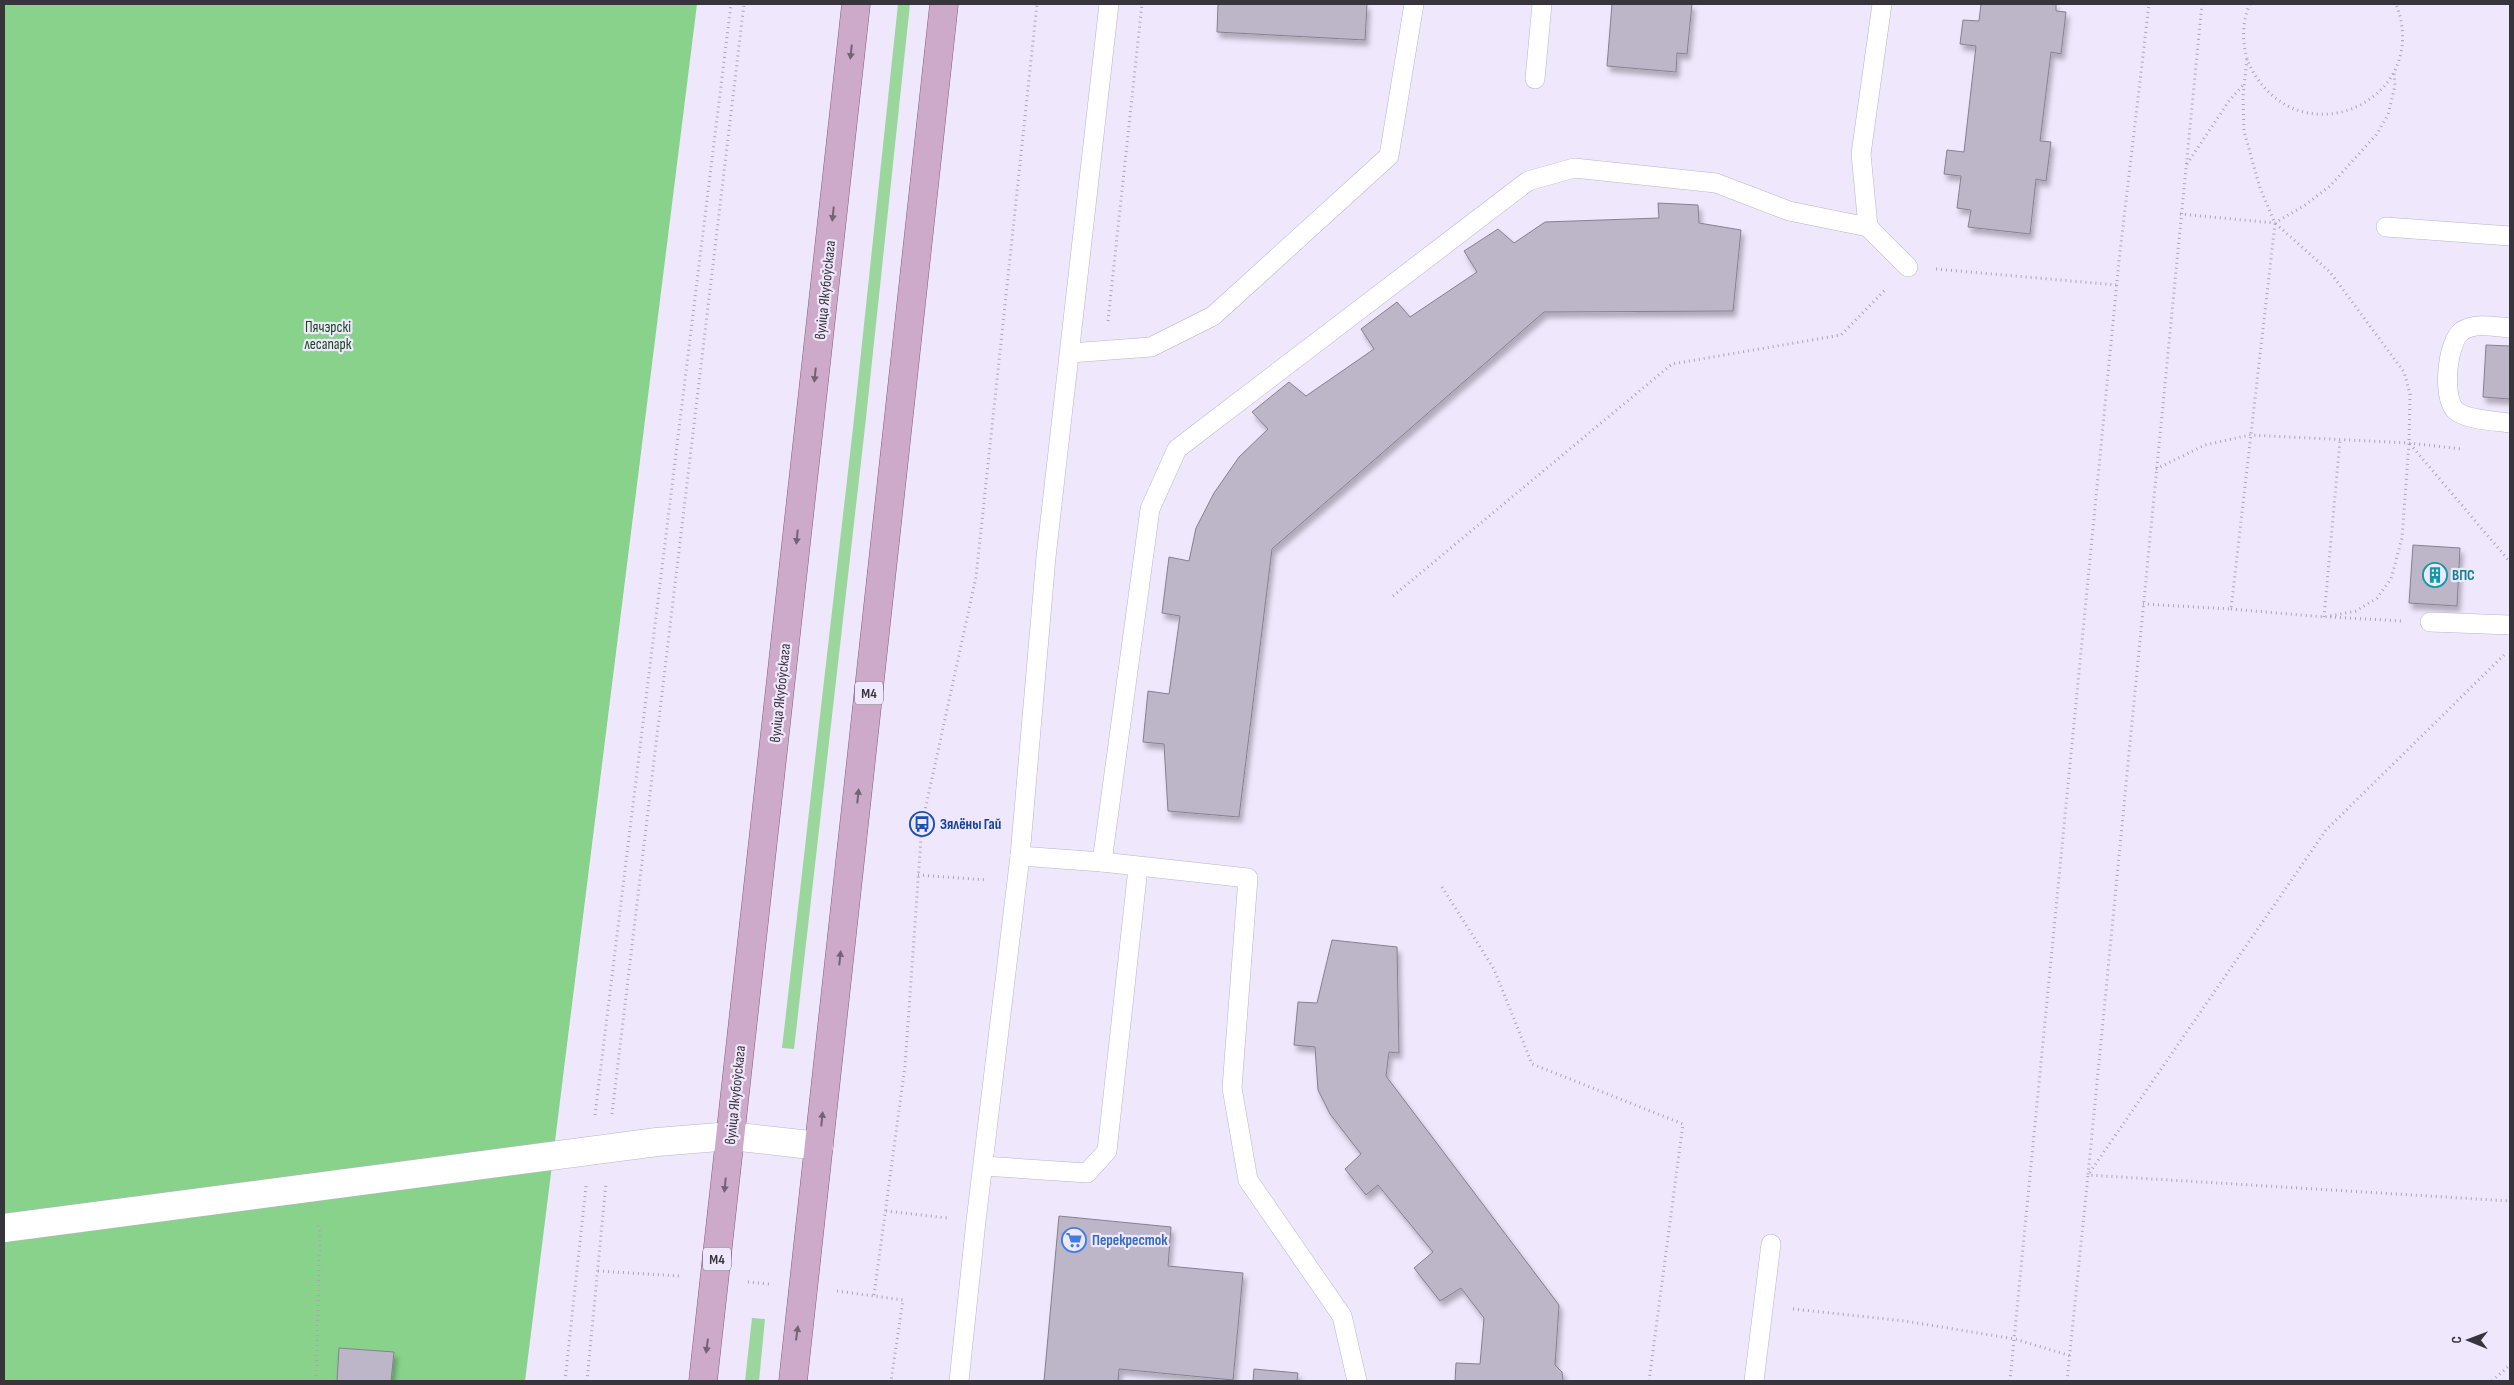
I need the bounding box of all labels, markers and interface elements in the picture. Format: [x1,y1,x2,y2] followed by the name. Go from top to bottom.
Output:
[847,45,855,61] one-way arrow
[829,206,837,222] one-way arrow
[811,239,840,341] street label: вуліца Якубоўскага
[305,318,352,354] park label: Пячэрскі лесапарк
[811,368,819,384] one-way arrow
[793,529,801,545] one-way arrow
[2422,562,2448,588] building icon: ВПС
[2452,566,2475,585] place label: ВПС
[766,642,795,744] street label: вуліца Якубоўскага
[855,681,883,704] road number: М4
[854,788,862,804] one-way arrow
[909,811,935,837] bus stop icon: Зялёны Гай
[940,815,1001,834] place label: Зялёны Гай
[836,949,844,965] one-way arrow
[721,1044,750,1146] street label: вуліца Якубоўскага
[818,1111,826,1127] one-way arrow
[721,1177,729,1193] one-way arrow
[1061,1227,1087,1253] supermarket icon: Перекресток
[1092,1231,1168,1250] place label: Перекресток
[703,1248,731,1270] road number: М4
[2444,1315,2494,1365] north arrow
[793,1324,801,1340] one-way arrow
[2448,1336,2465,1344] text: С
[703,1339,711,1355] one-way arrow

